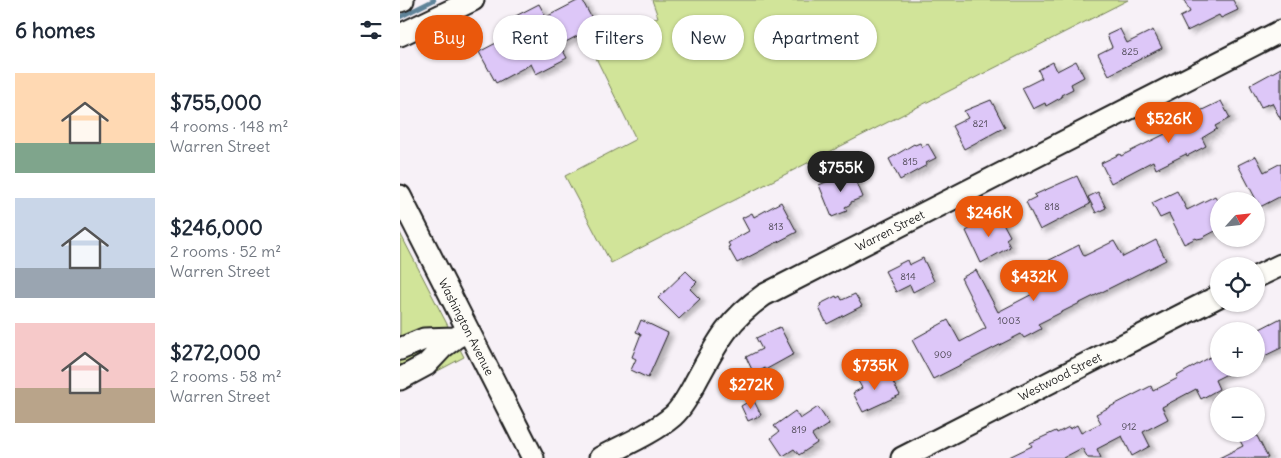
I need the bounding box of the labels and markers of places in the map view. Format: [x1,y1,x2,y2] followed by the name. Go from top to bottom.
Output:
[1134,102,1204,144] pin: $526K
[806,150,876,193] pin: $755K
[954,196,1024,238] pin: $246K
[999,260,1069,302] pin: $432K
[840,348,910,391] pin: $735K
[716,368,786,410] pin: $272K

